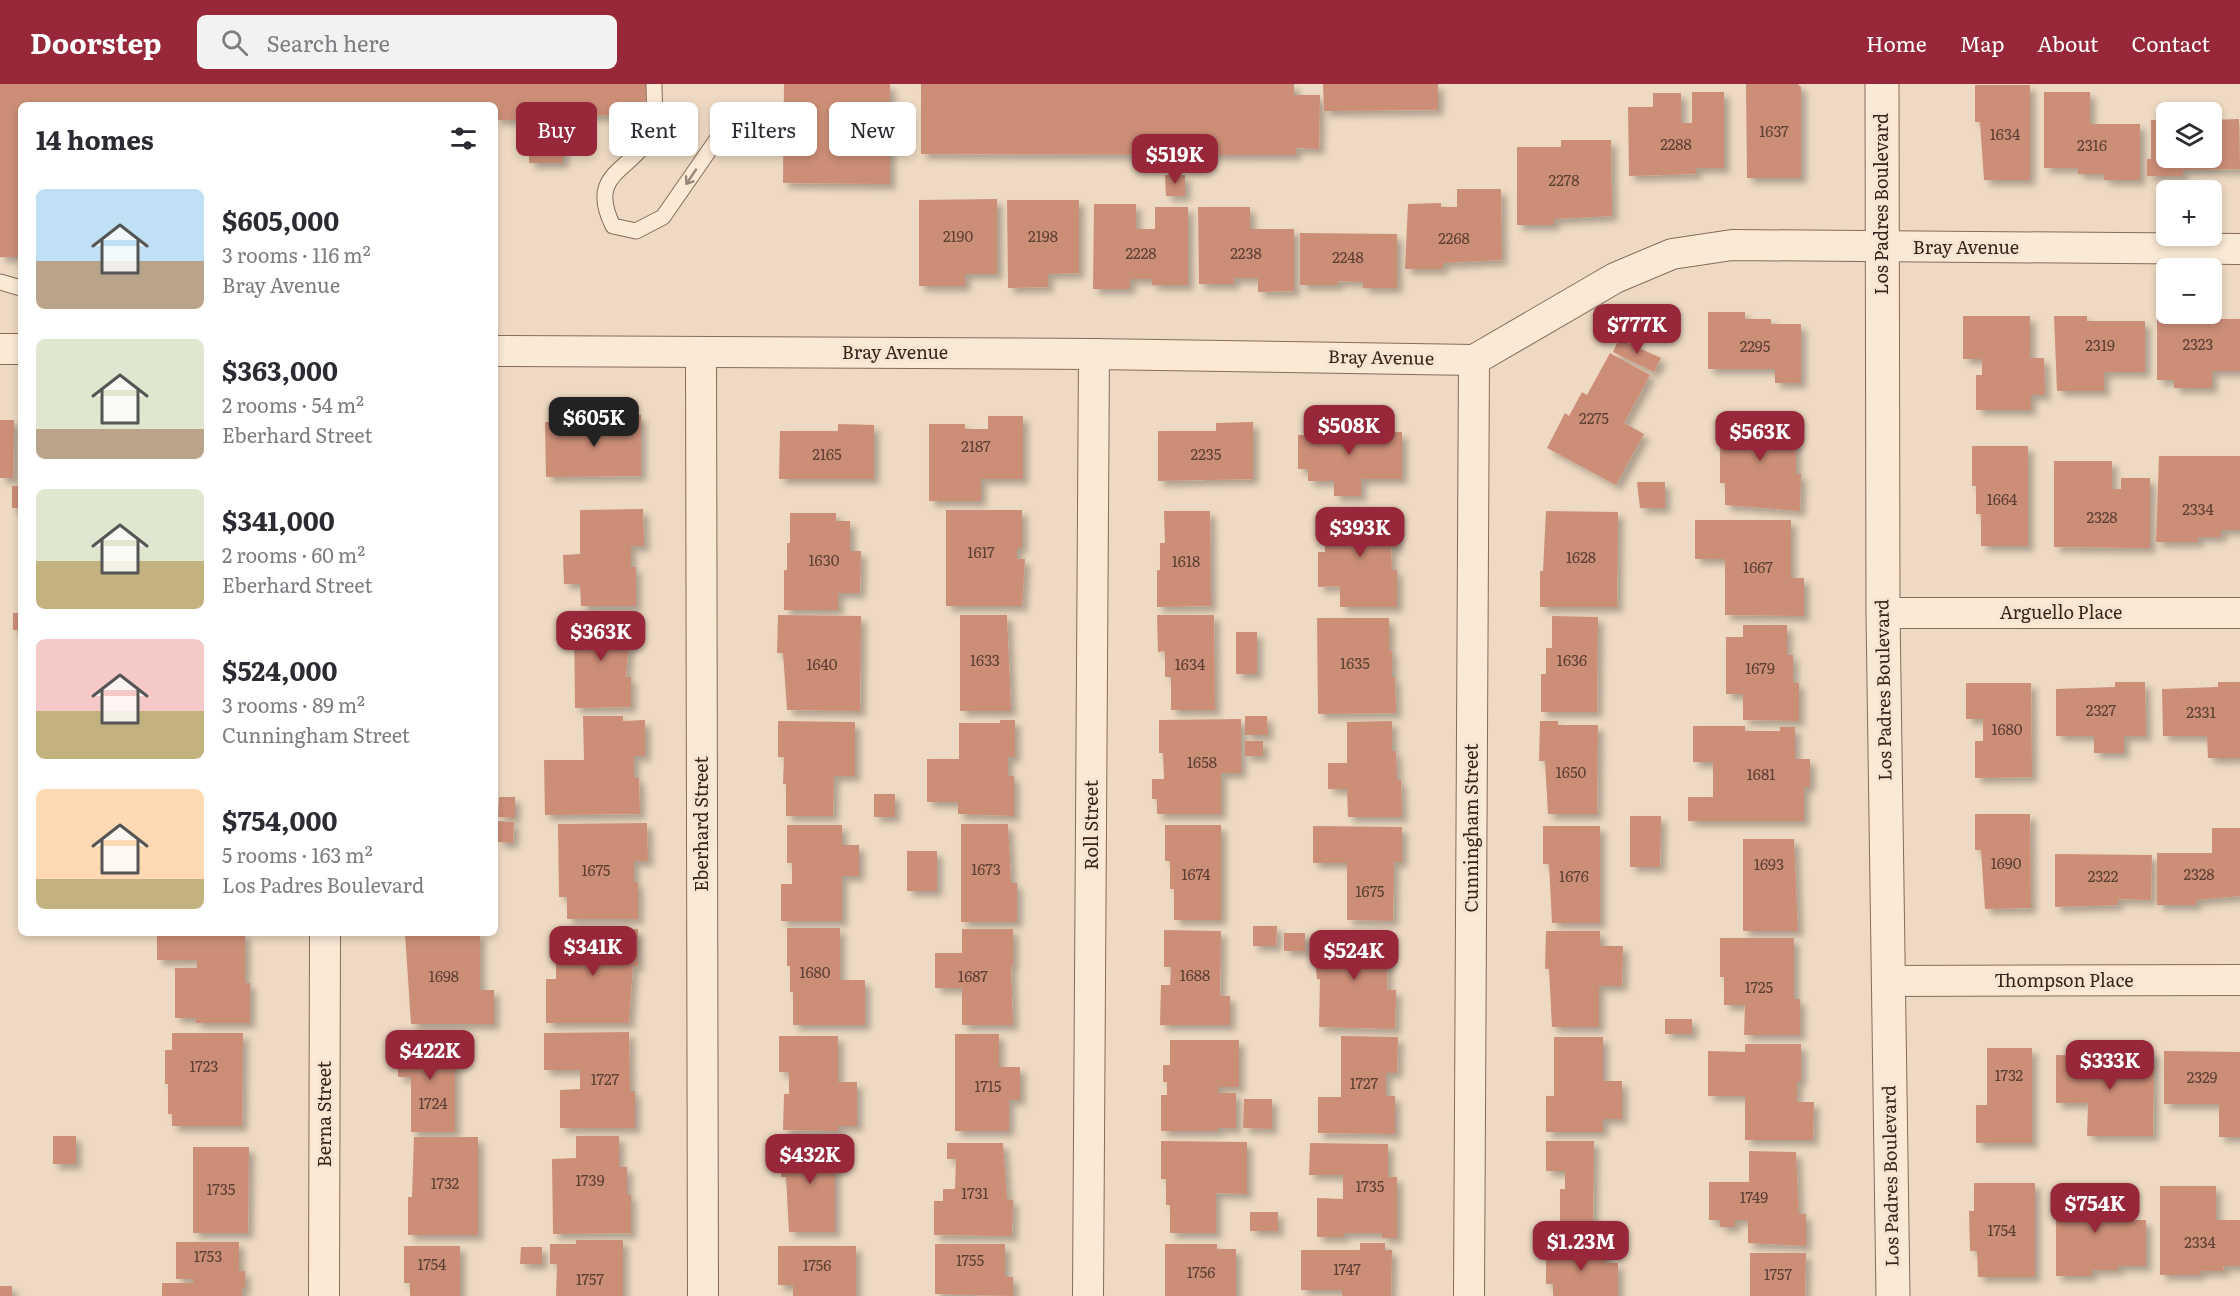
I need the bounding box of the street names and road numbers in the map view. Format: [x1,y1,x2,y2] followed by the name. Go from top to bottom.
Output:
[1867,113,1894,295] street label: Los Padres Boulevard
[1913,233,2019,260] street label: Bray Avenue
[842,338,948,365] street label: Bray Avenue
[1328,342,1434,371] street label: Bray Avenue
[2000,598,2122,625] street label: Arguello Place
[1867,599,1898,781] street label: Los Padres Boulevard
[1457,743,1484,913] street label: Cunningham Street
[687,756,714,892] street label: Eberhard Street
[1077,779,1104,870] street label: Roll Street
[1994,966,2134,993] street label: Thompson Place
[310,1060,337,1167] street label: Berna Street
[1874,1085,1905,1267] street label: Los Padres Boulevard

